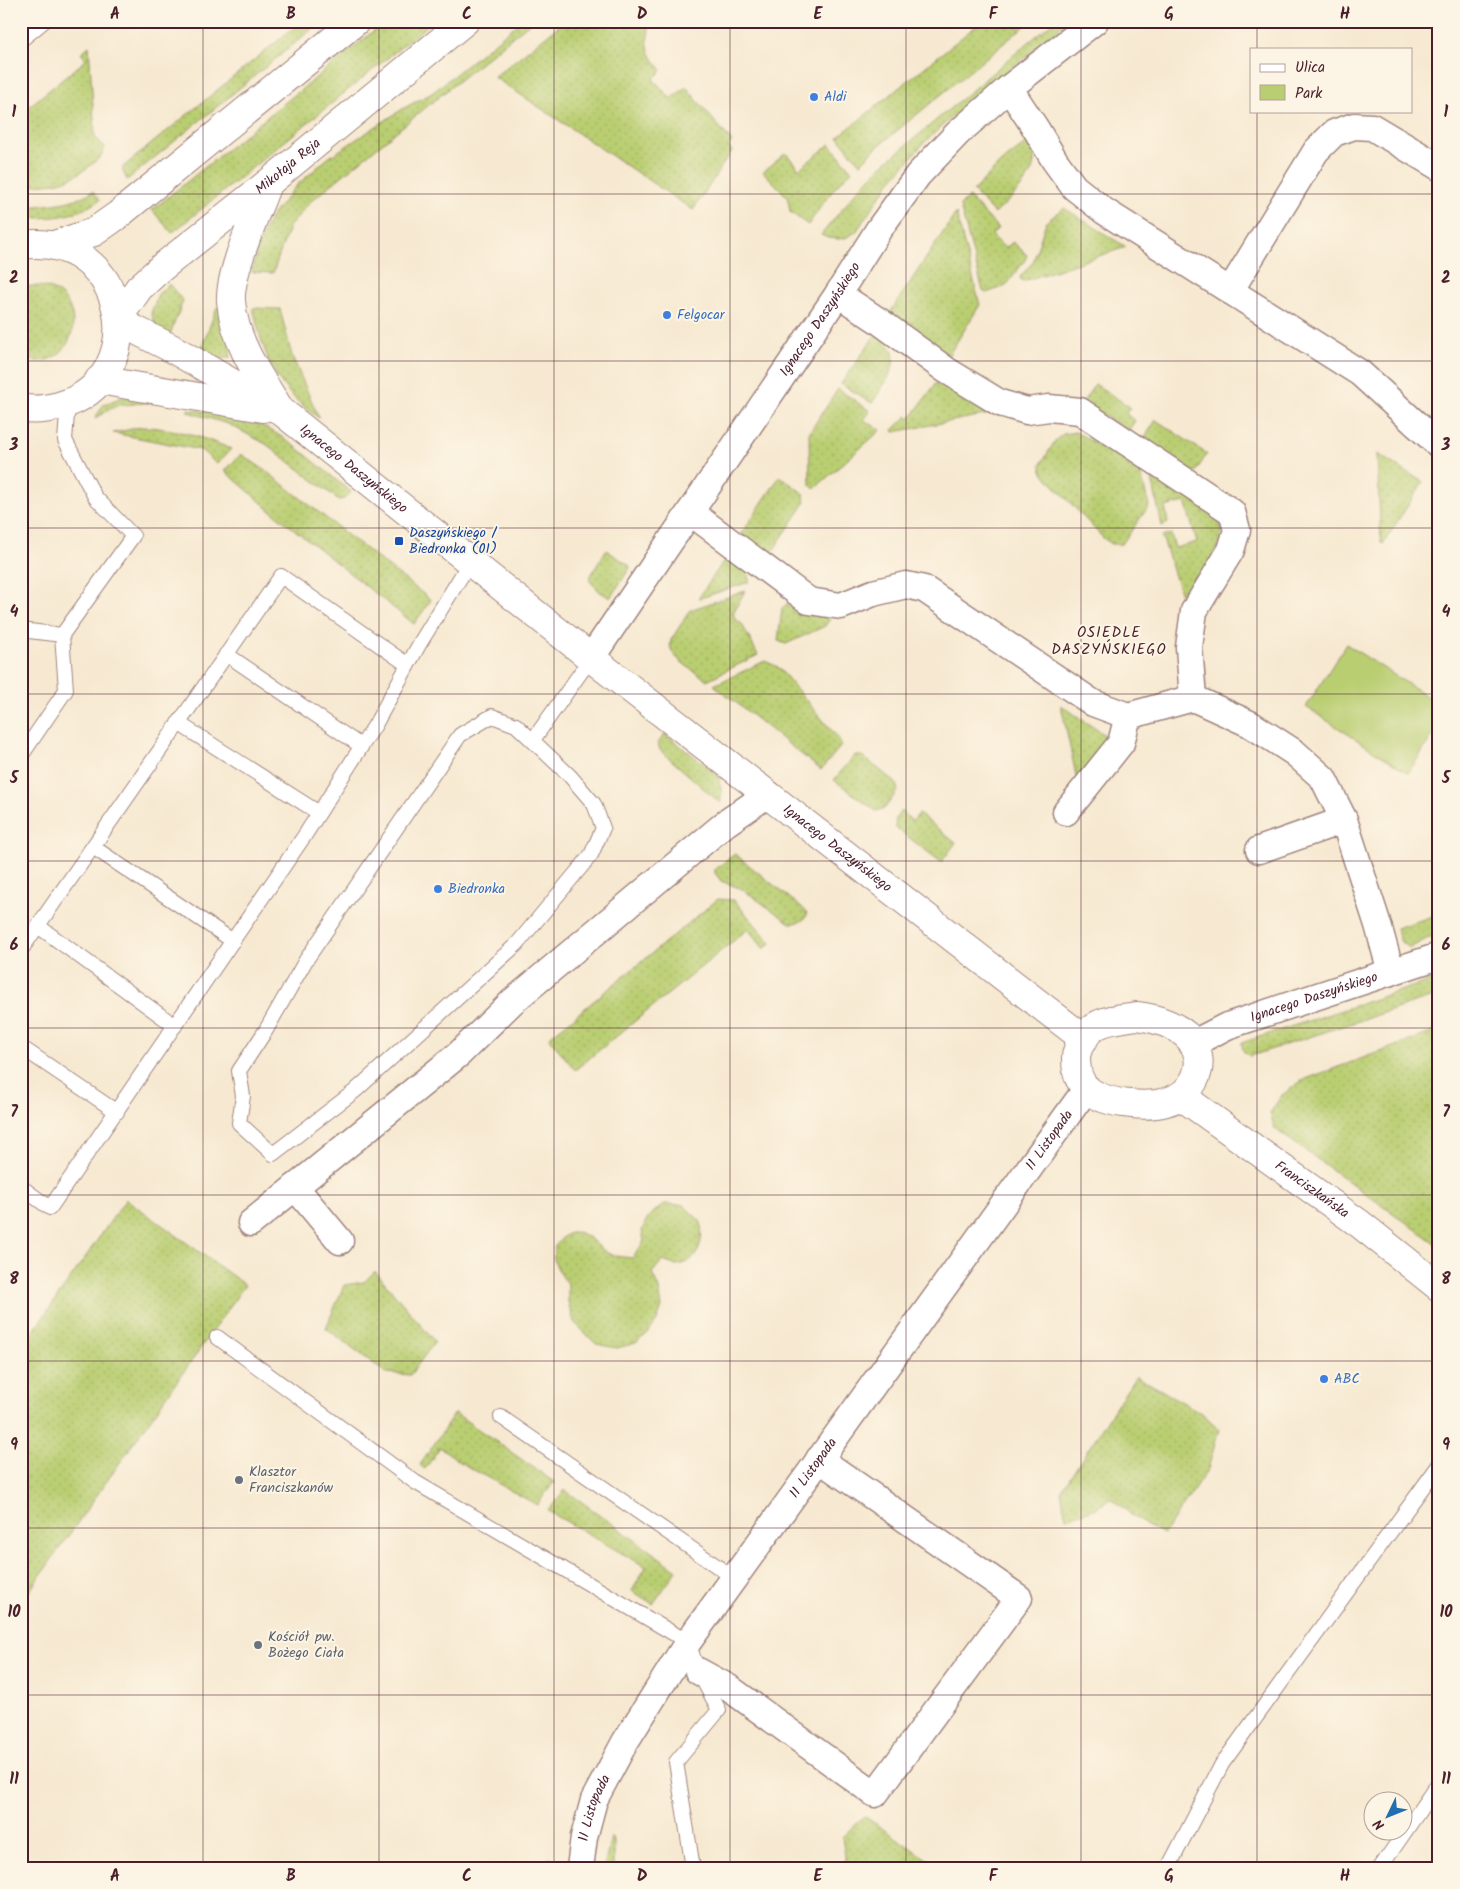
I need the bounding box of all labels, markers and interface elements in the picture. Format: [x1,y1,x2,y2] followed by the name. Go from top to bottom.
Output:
[110,2,120,27] text: A
[286,2,296,27] text: B
[462,2,472,27] text: C
[637,2,648,27] text: D
[814,2,824,27] text: E
[989,2,999,27] text: F
[1164,2,1174,27] text: G
[1340,2,1350,27] text: H
[1250,48,1412,112] legend
[1295,56,1325,80] text: Ulica
[1295,82,1323,106] text: Park
[824,86,847,108] place label: Aldi
[808,91,820,103] marker: Aldi
[12,100,17,125] text: 1
[1444,100,1449,125] text: 1
[251,133,326,200] street label: Mikołaja Reja
[774,258,866,381] street label: Ignacego Daszyńskiego
[9,266,19,291] text: 2
[1441,266,1451,291] text: 2
[677,304,726,326] place label: Felgocar
[661,309,673,321] marker: Felgocar
[295,419,412,519] street label: Ignacego Daszyńskiego
[9,433,19,458] text: 3
[1441,433,1451,458] text: 3
[409,522,498,560] place label: Daszyńskiego / Biedronka (01)
[393,535,405,547] marker: Daszyńskiego / Biedronka (01)
[10,600,19,625] text: 4
[1442,600,1451,625] text: 4
[1051,621,1167,662] district label: OSIEDLE DASZYŃSKIEGO
[9,766,20,791] text: 5
[1441,766,1452,791] text: 5
[778,799,897,898] street label: Ignacego Daszyńskiego
[448,878,505,900] place label: Biedronka
[432,883,444,895] marker: Biedronka
[10,933,19,958] text: 6
[1442,933,1451,958] text: 6
[1247,966,1381,1029] street label: Ignacego Daszyńskiego
[10,1100,18,1125] text: 7
[1442,1100,1450,1125] text: 7
[1020,1105,1079,1175] street label: 11 Listopada
[1270,1155,1354,1224] street label: Franciszkańska
[9,1267,19,1292] text: 8
[1441,1267,1451,1292] text: 8
[1334,1368,1360,1390] place label: ABC
[1318,1373,1330,1385] marker: ABC
[10,1433,18,1458] text: 9
[784,1433,843,1503] street label: 11 Listopada
[1442,1433,1450,1458] text: 9
[249,1461,334,1499] place label: Klasztor Franciszkanów
[233,1474,245,1486] marker: Klasztor Franciszkanów
[7,1600,21,1625] text: 10
[1439,1600,1453,1625] text: 10
[268,1626,344,1664] place label: Kościół pw. Bożego Ciała
[252,1639,264,1651] marker: Kościół pw. Bożego Ciała
[9,1767,19,1792] text: 11
[1441,1767,1451,1792] text: 11
[573,1771,617,1843] street label: 11 Listopada
[1362,1792,1412,1842] north arrow
[1368,1813,1390,1835] text: N
[110,1864,120,1889] text: A
[286,1864,296,1889] text: B
[462,1864,472,1889] text: C
[637,1864,648,1889] text: D
[814,1864,824,1889] text: E
[989,1864,999,1889] text: F
[1164,1864,1174,1889] text: G
[1340,1864,1350,1889] text: H

